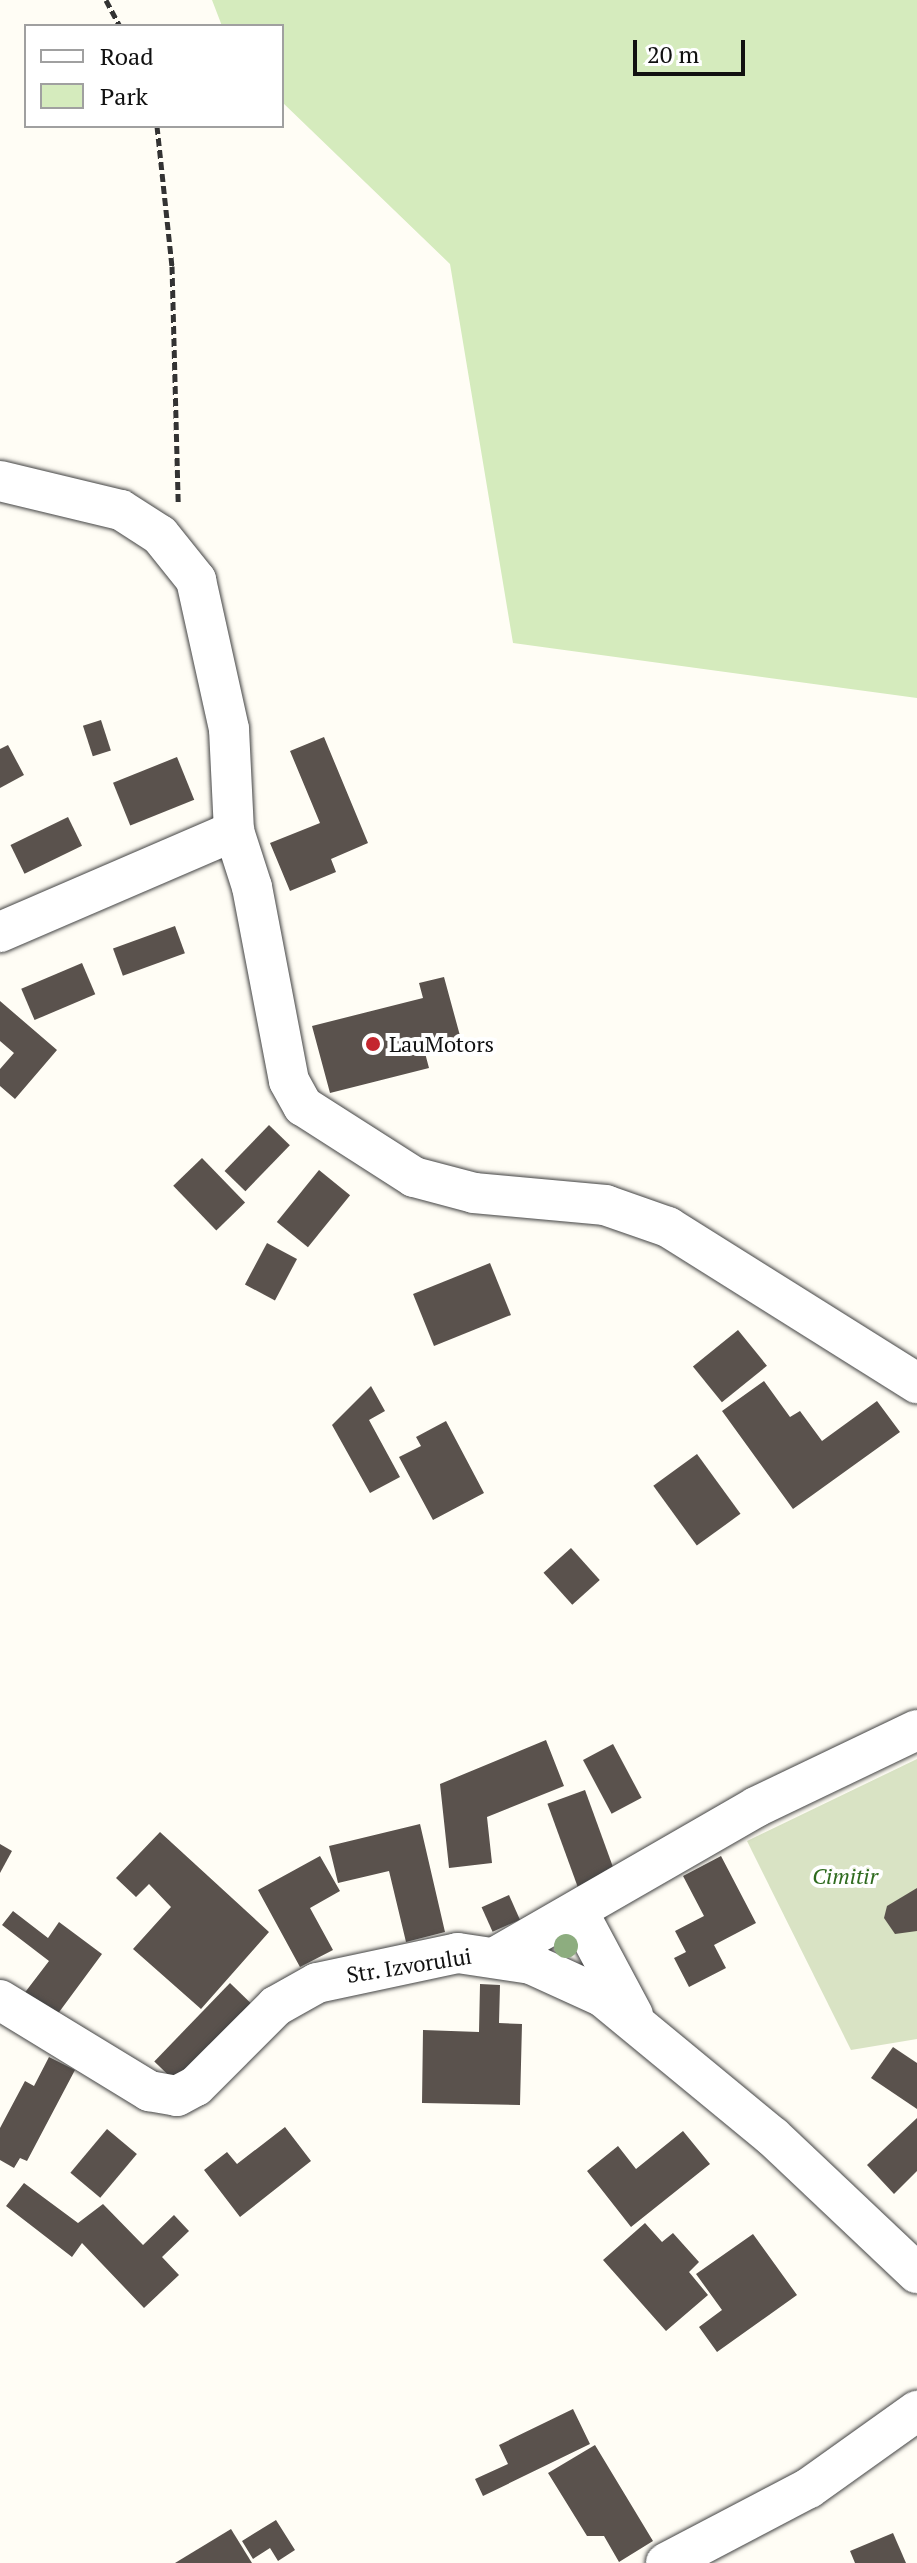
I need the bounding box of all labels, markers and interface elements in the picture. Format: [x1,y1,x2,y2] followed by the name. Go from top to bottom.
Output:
[24,24,284,128] legend
[637,24,749,74] scale bar
[647,38,699,70] text: 20 m
[100,40,154,72] text: Road
[100,80,148,112] text: Park
[389,1031,494,1057] place label: LauMotors
[364,1035,382,1053] marker: LauMotors
[812,1863,878,1889] park label: Cimitir
[344,1942,474,1988] street label: Str. Izvorului

